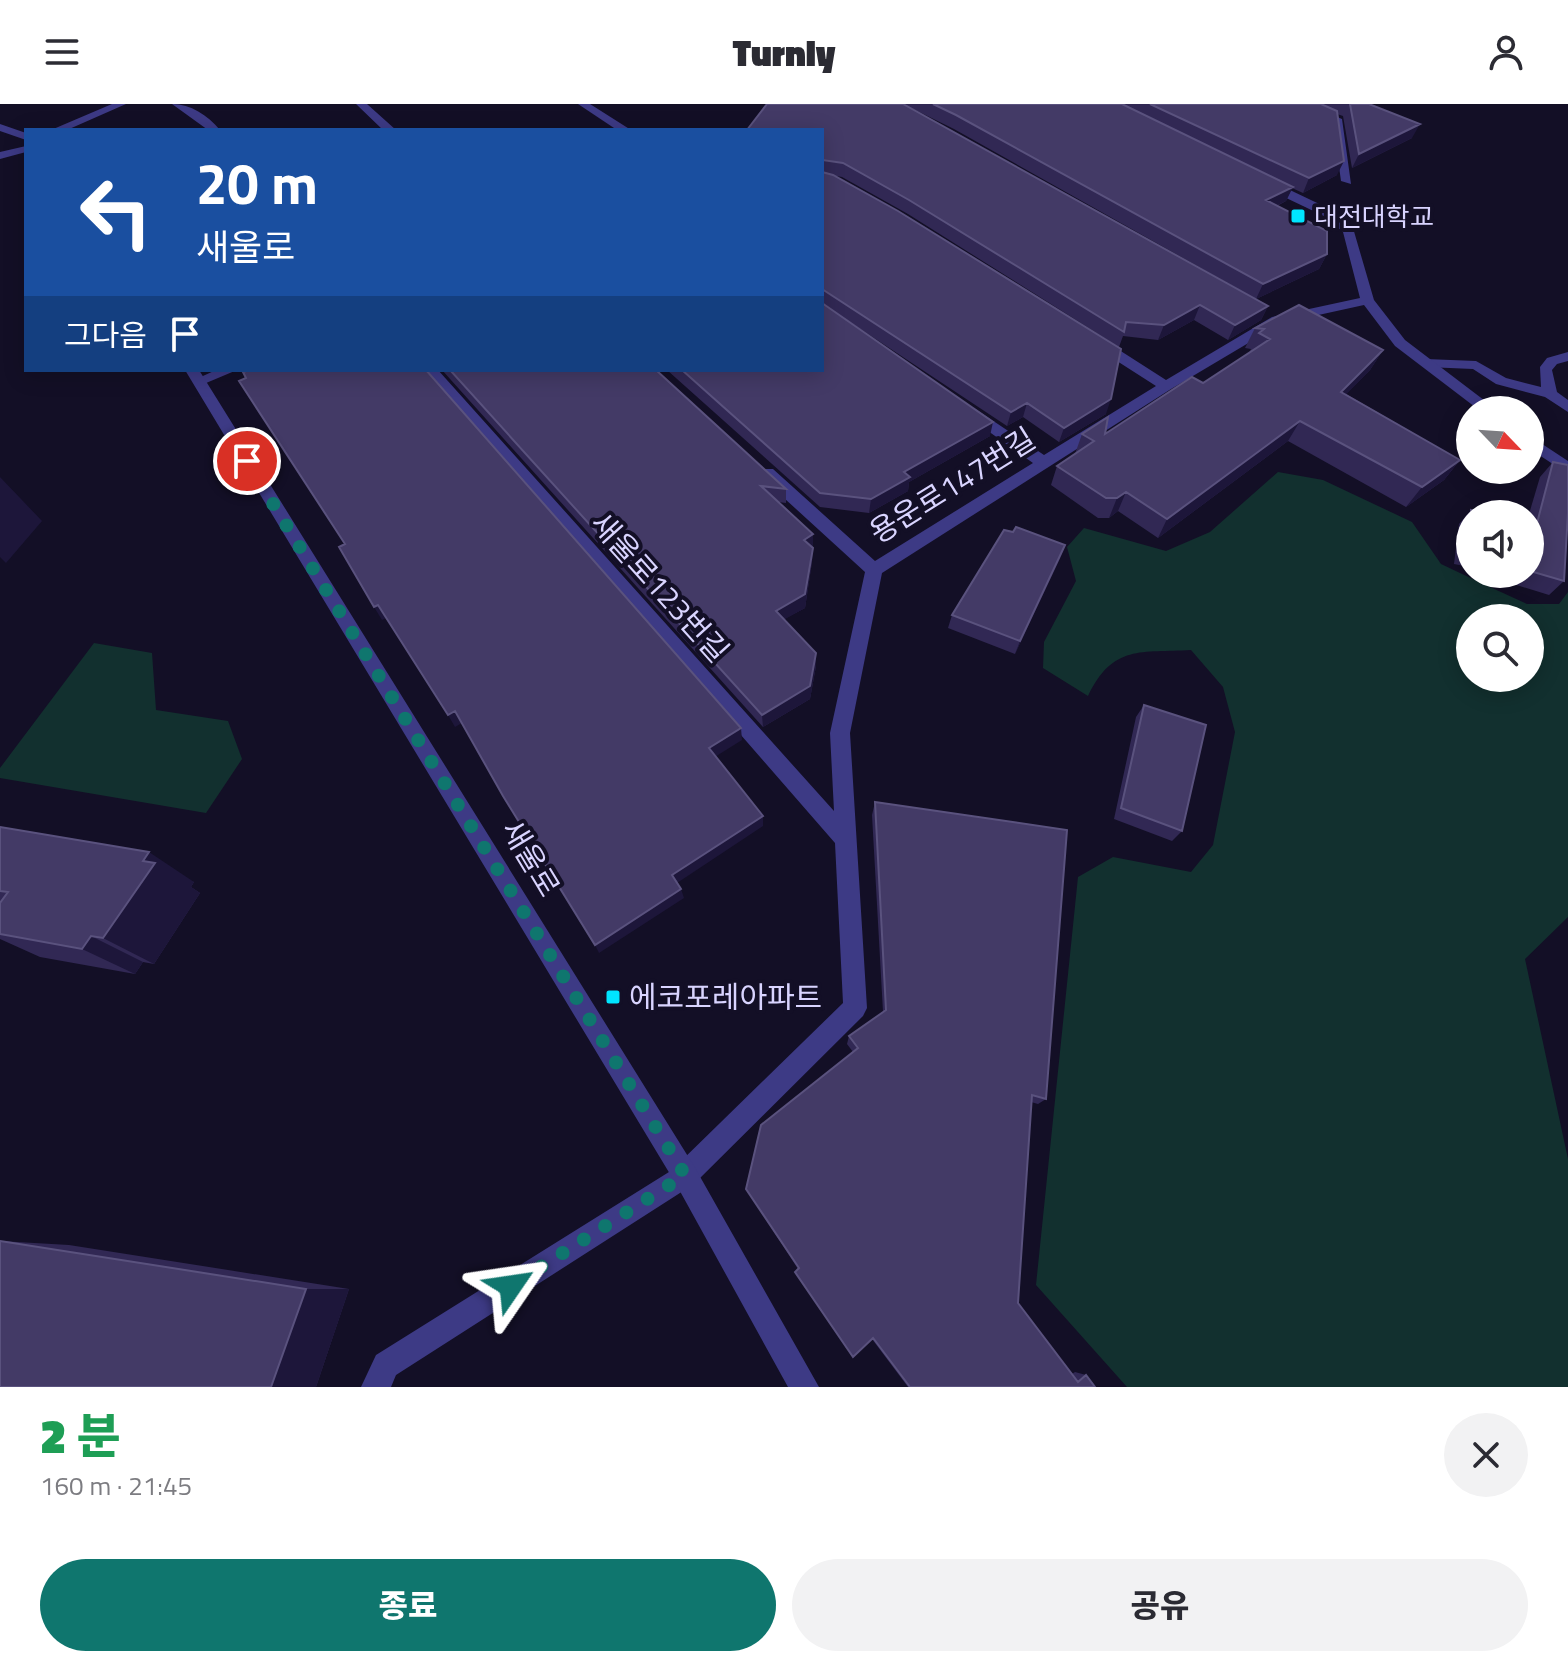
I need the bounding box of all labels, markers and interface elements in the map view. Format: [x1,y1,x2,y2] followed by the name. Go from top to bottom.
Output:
[732,25,836,80] text: Turnly
[40,30,84,74] icon: menu
[1484,30,1528,74] icon: person
[196,141,318,226] text: 20 m
[64,160,168,264] icon: left
[1314,197,1434,236] place label: 대전대학교
[1289,207,1307,225] marker: 대전대학교
[196,219,295,274] text: 새울로
[64,312,147,358] text: 그다음
[163,312,207,356] icon: arrive
[1456,396,1544,484] north arrow
[1456,396,1544,692] map controls
[860,416,1044,554] street label: 용운로147번길
[213,427,281,495] pin
[225,439,269,483] icon: arrive
[1456,500,1544,588] button: sound
[580,502,740,672] street label: 새울로123번길
[1456,604,1544,692] button: search
[490,811,572,905] street label: 새울로
[629,974,822,1020] place label: 에코포레아파트
[604,988,622,1006] marker: 에코포레아파트
[469,1244,553,1328] position arrow
[40,1399,121,1472] text: 2 분
[1444,1413,1528,1497] button: close
[40,1466,192,1505] text: 160 m · 21:45
[40,1559,776,1651] button: 종료
[792,1559,1528,1651] button: 공유

